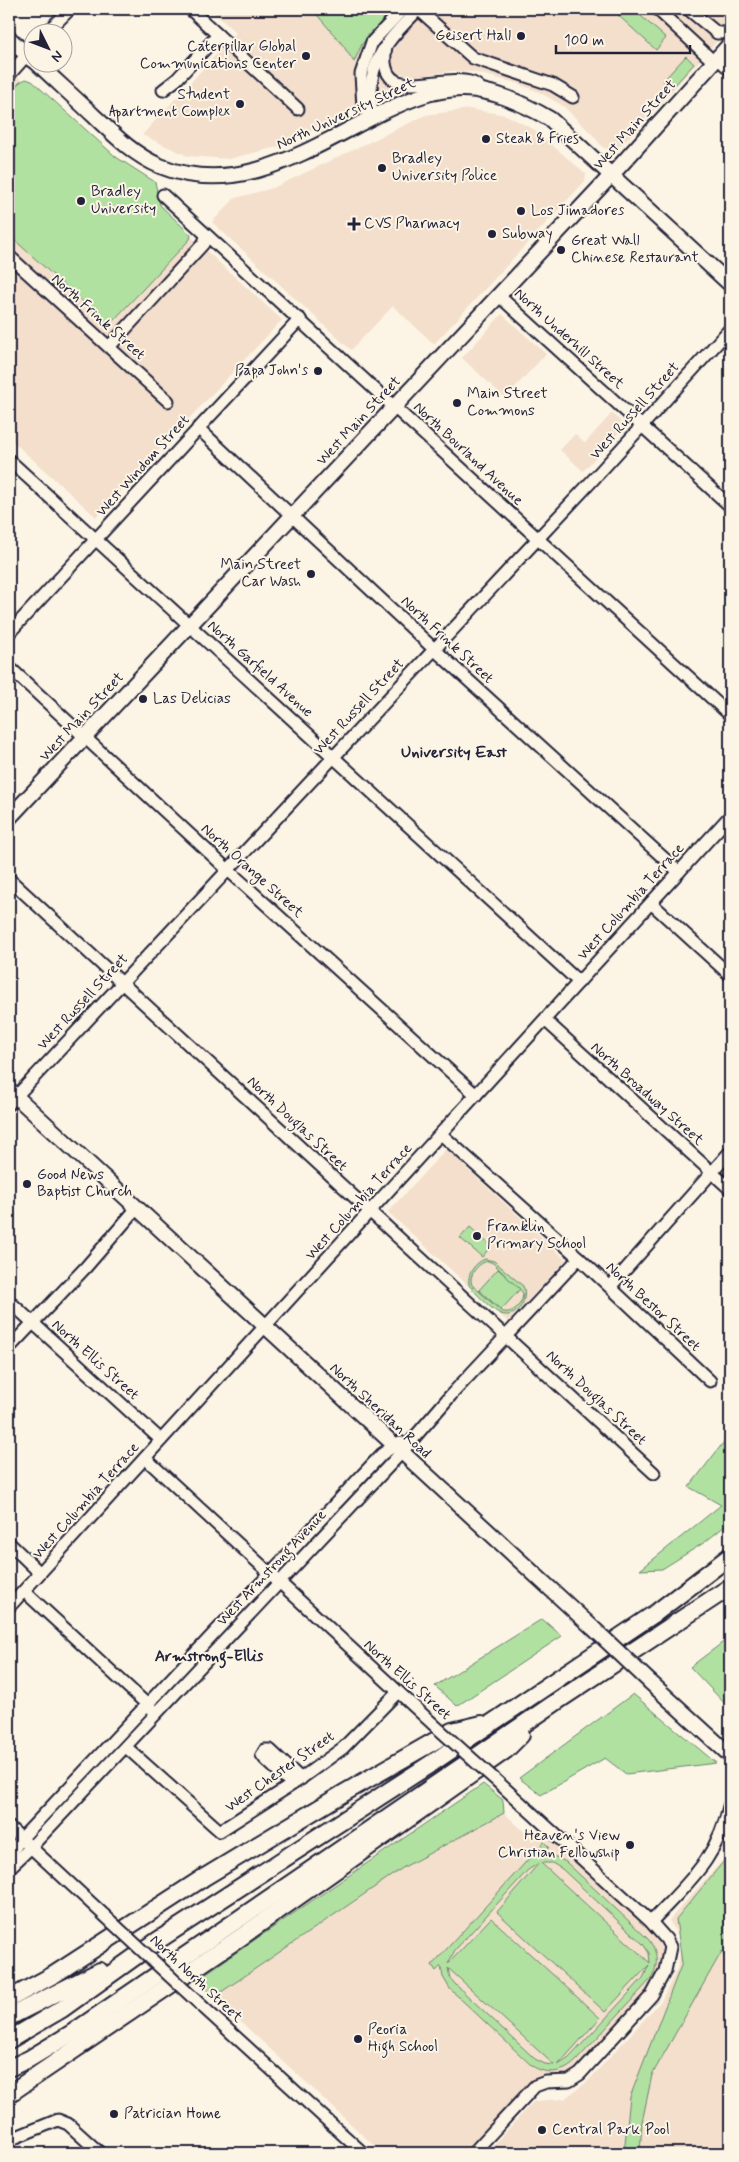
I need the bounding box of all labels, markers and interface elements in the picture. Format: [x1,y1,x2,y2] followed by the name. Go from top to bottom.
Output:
[22,22,72,72] north arrow
[556,22,690,54] scale bar
[435,26,511,46] place label: Geisert Hall
[515,30,527,42] marker: Geisert Hall
[564,31,604,51] text: 100 m
[140,37,296,74] place label: Caterpillar Global Communications Center
[47,47,67,66] text: N
[300,50,312,62] marker: Caterpillar Global Communications Center
[273,73,419,155] street label: North University Street
[589,75,681,175] street label: West Main Street
[109,85,230,123] place label: Student Apartment Complex
[234,98,246,110] marker: Student Apartment Complex
[496,129,579,149] place label: Steak & Fries
[480,133,492,145] marker: Steak & Fries
[392,149,497,186] place label: Bradley University Police
[376,162,388,174] marker: Bradley University Police
[91,182,156,219] place label: Bradley University
[75,195,87,207] marker: Bradley University
[531,201,625,221] place label: Los Jimadores
[515,205,527,217] marker: Los Jimadores
[364,214,460,234] place label: CVS Pharmacy
[348,218,360,230] marker: CVS Pharmacy
[502,224,553,244] place label: Subway
[486,228,498,240] marker: Subway
[571,231,699,268] place label: Great Wall Chinese Restaurant
[555,244,567,256] marker: Great Wall Chinese Restaurant
[47,269,150,365] street label: North Frink Street
[510,284,629,394] street label: North Underhill Street
[586,358,684,464] street label: West Russell Street
[235,361,308,381] place label: Papa John's
[312,365,324,377] marker: Papa John's
[312,372,406,470] street label: West Main Street
[467,384,548,421] place label: Main Street Commons
[451,397,463,409] marker: Main Street Commons
[409,398,527,510] street label: North Bourland Avenue
[92,411,194,521] street label: West Windom Street
[220,555,301,592] place label: Main Street Car Wash
[305,568,317,580] marker: Main Street Car Wash
[396,592,498,689] street label: North Frink Street
[203,616,317,722] street label: North Garfield Avenue
[309,654,409,760] street label: West Russell Street
[35,668,129,766] street label: West Main Street
[153,689,231,709] place label: Las Delicias
[137,693,149,705] marker: Las Delicias
[401,742,508,763] district label: University East
[196,819,308,923] street label: North Orange Street
[573,839,689,965] street label: West Columbia Terrace
[33,949,133,1055] street label: West Russell Street
[586,1038,708,1150] street label: North Broadway Street
[242,1072,352,1177] street label: North Douglas Street
[301,1139,417,1265] street label: West Columbia Terrace
[37,1165,133,1202] place label: Good News Baptist Church
[21,1178,33,1190] marker: Good News Baptist Church
[487,1217,586,1254] place label: Franklin Primary School
[471,1230,483,1242] marker: Franklin Primary School
[601,1258,705,1356] street label: North Bestor Street
[47,1315,143,1405] street label: North Ellis Street
[541,1346,651,1451] street label: North Douglas Street
[325,1359,435,1463] street label: North Sheridan Road
[28,1438,144,1564] street label: West Columbia Terrace
[213,1505,332,1631] street label: West Armstrong Avenue
[359,1635,455,1725] street label: North Ellis Street
[155,1646,264,1669] district label: Armstrong-Ellis
[221,1727,339,1817] street label: West Chester Street
[498,1826,620,1863] place label: Heaven's View Christian Fellowship
[624,1839,636,1851] marker: Heaven's View Christian Fellowship
[145,1931,247,2028] street label: North North Street
[368,2020,438,2058] place label: Peoria High School
[352,2033,364,2045] marker: Peoria High School
[124,2104,221,2124] place label: Patrician Home
[108,2108,120,2120] marker: Patrician Home
[552,2120,670,2140] place label: Central Park Pool
[536,2124,548,2136] marker: Central Park Pool

